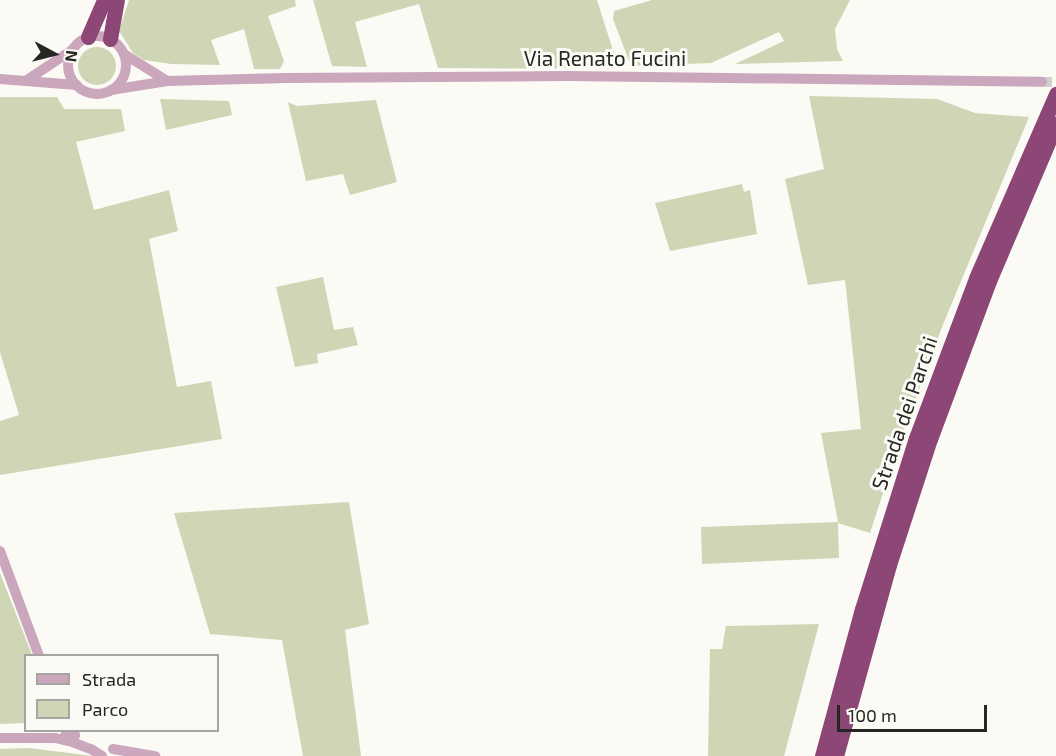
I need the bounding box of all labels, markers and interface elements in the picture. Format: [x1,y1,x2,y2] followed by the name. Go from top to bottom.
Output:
[24,24,84,84] north arrow
[524,45,686,71] street label: Via Renato Fucini
[62,49,82,63] text: N
[866,333,942,493] street label: Strada dei Parchi
[24,654,219,732] legend
[82,668,136,690] text: Strada
[840,693,990,731] scale bar
[82,698,128,720] text: Parco
[848,704,897,726] text: 100 m

